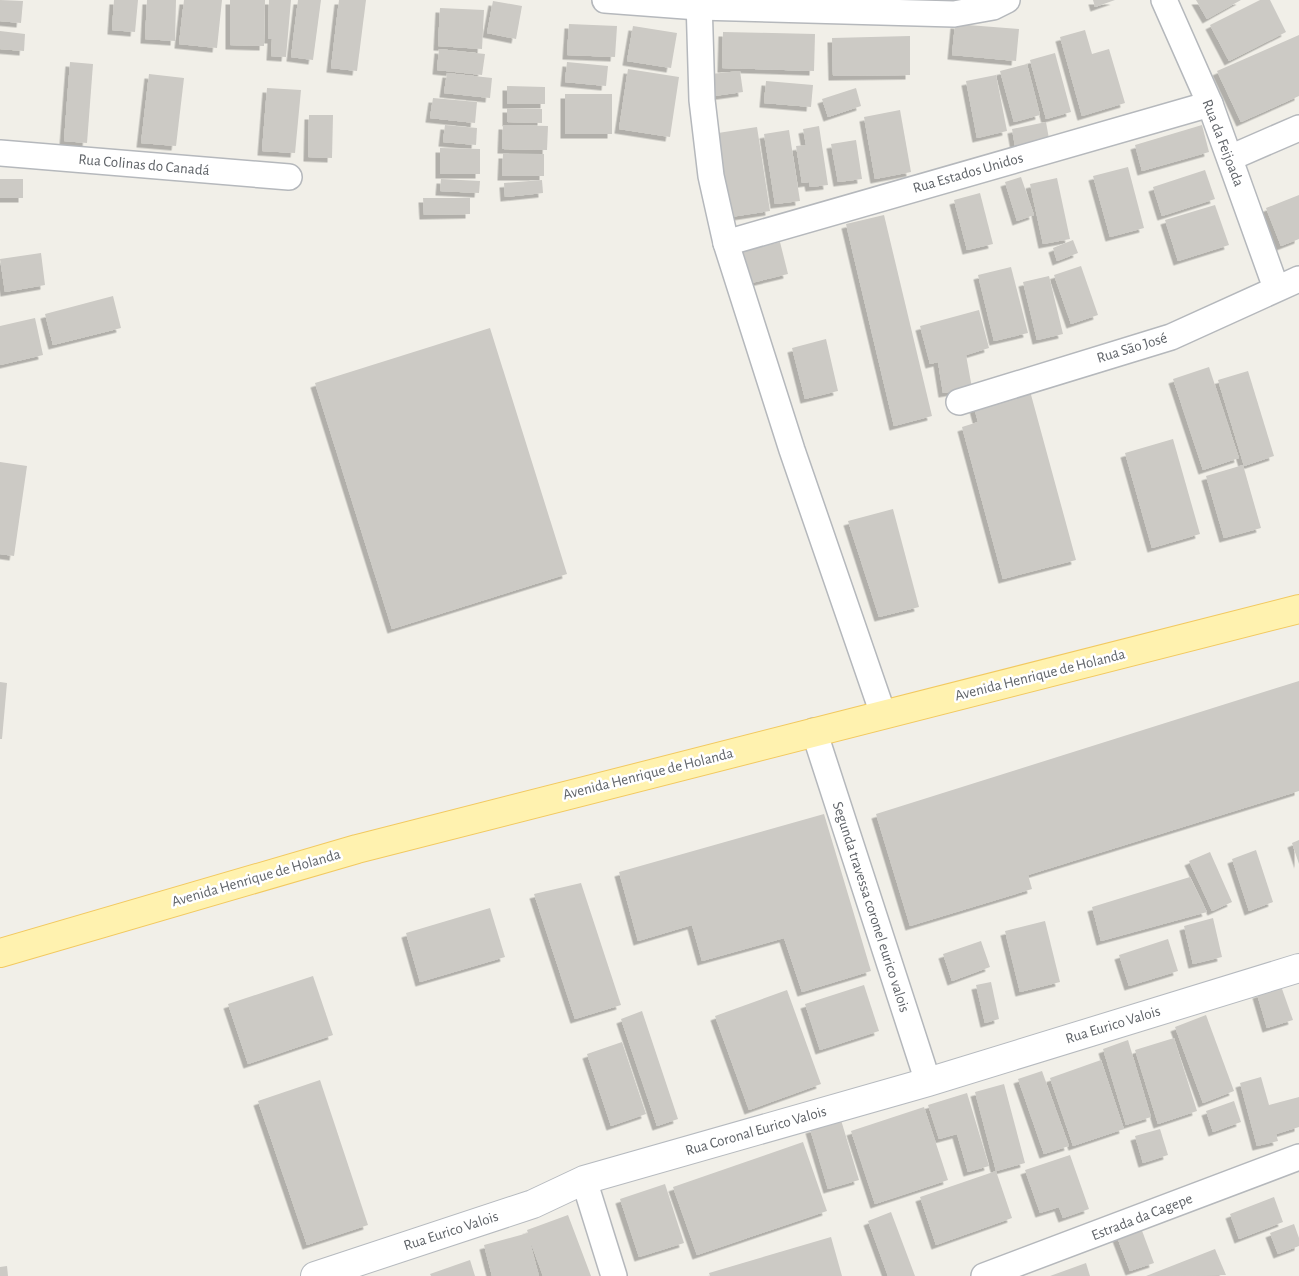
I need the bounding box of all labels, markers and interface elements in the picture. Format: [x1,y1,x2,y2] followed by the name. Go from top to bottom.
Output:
[1200,97,1246,189] street label: Rua da Feijoada
[911,150,1025,196] street label: Rua Estados Unidos
[78,152,210,178] street label: Rua Colinas do Canadá
[1095,330,1169,366] street label: Rua São José
[953,647,1127,703] street label: Avenida Henrique de Holanda
[561,746,735,802] street label: Avenida Henrique de Holanda
[830,800,912,1014] street label: Segunda travessa coronel eurico valois
[170,847,342,909] street label: Avenida Henrique de Holanda
[1064,1003,1162,1047] street label: Rua Eurico Valois
[684,1104,828,1158] street label: Rua Coronal Eurico Valois
[1089,1191,1195,1243] street label: Estrada da Cagepe
[402,1209,500,1253] street label: Rua Eurico Valois

